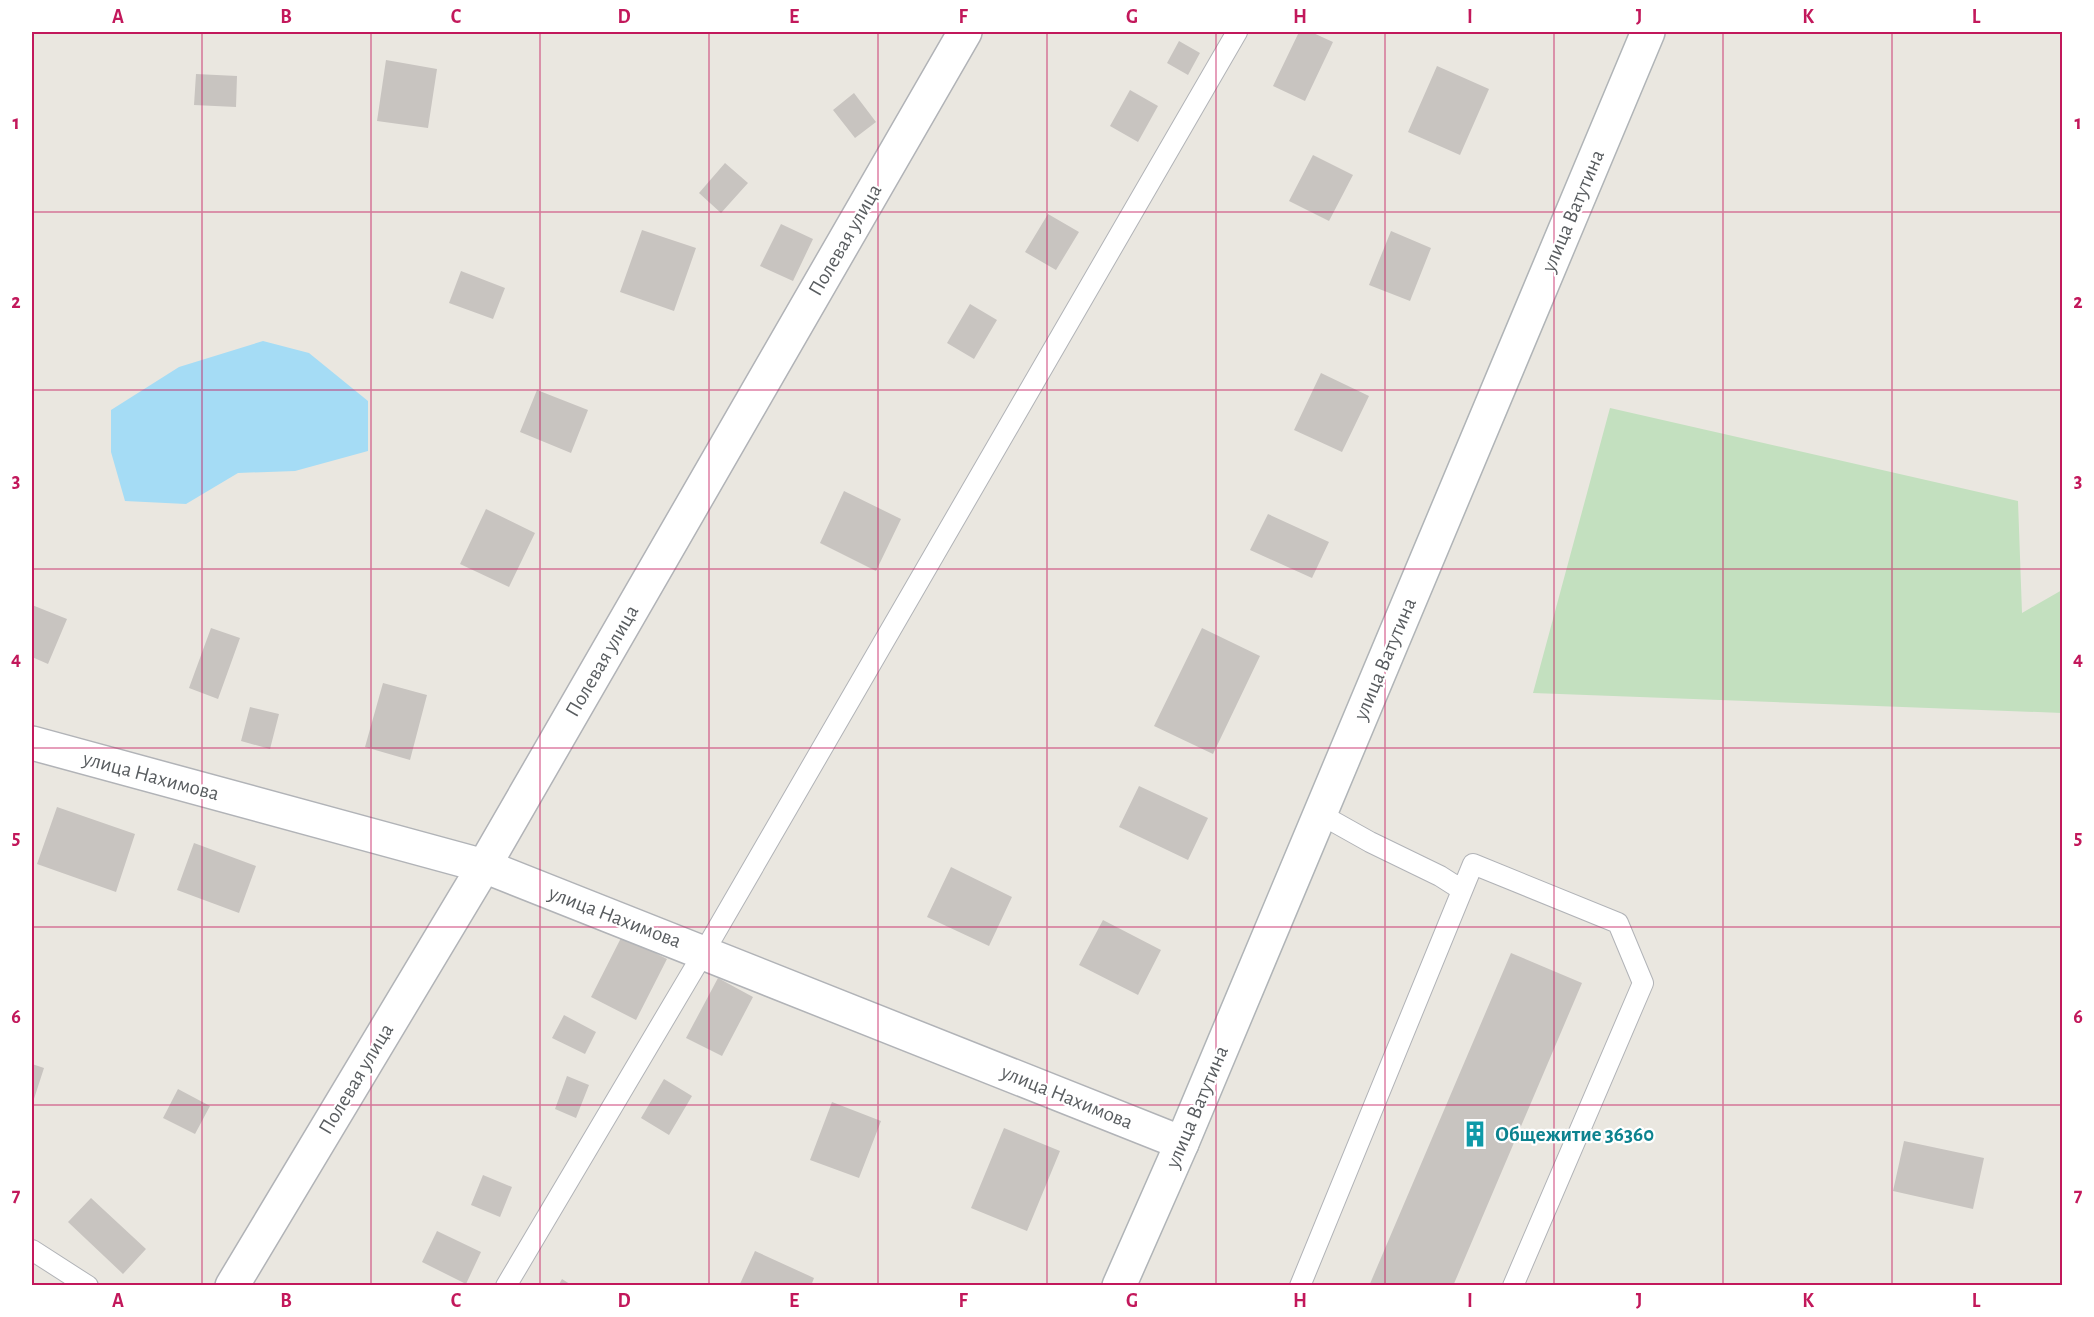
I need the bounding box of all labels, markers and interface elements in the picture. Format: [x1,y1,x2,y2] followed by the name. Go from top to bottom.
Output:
[112,7,124,27] text: A
[280,7,292,27] text: B
[451,7,462,27] text: C
[617,7,631,27] text: D
[789,7,799,27] text: E
[958,7,968,27] text: F
[1126,7,1138,27] text: G
[1293,7,1307,27] text: H
[1467,7,1473,27] text: I
[1636,7,1642,27] text: J
[1802,7,1814,27] text: K
[1972,7,1981,27] text: L
[12,113,20,133] text: 1
[2074,113,2082,133] text: 1
[1537,146,1608,276] street label: улица Ватутина
[805,180,886,299] street label: Полевая улица
[11,292,21,312] text: 2
[2073,292,2083,312] text: 2
[12,471,20,491] text: 3
[2074,471,2082,491] text: 3
[1349,594,1420,724] street label: улица Ватутина
[562,601,643,720] street label: Полевая улица
[11,649,21,669] text: 4
[2073,649,2083,669] text: 4
[80,747,222,804] street label: улица Нахимова
[12,828,20,848] text: 5
[2074,828,2082,848] text: 5
[545,882,684,952] street label: улица Нахимова
[11,1007,21,1027] text: 6
[2073,1007,2083,1027] text: 6
[315,1020,397,1138] street label: Полевая улица
[1161,1042,1232,1172] street label: улица Ватутина
[997,1061,1136,1133] street label: улица Нахимова
[1460,1119,1490,1149] building icon: Общежитие 36360
[1495,1124,1654,1145] place label: Общежитие 36360
[12,1185,21,1205] text: 7
[2074,1185,2083,1205] text: 7
[112,1291,124,1311] text: A
[280,1291,292,1311] text: B
[451,1291,462,1311] text: C
[617,1291,631,1311] text: D
[789,1291,799,1311] text: E
[958,1291,968,1311] text: F
[1126,1291,1138,1311] text: G
[1293,1291,1307,1311] text: H
[1467,1291,1473,1311] text: I
[1636,1291,1642,1311] text: J
[1802,1291,1814,1311] text: K
[1972,1291,1981,1311] text: L

